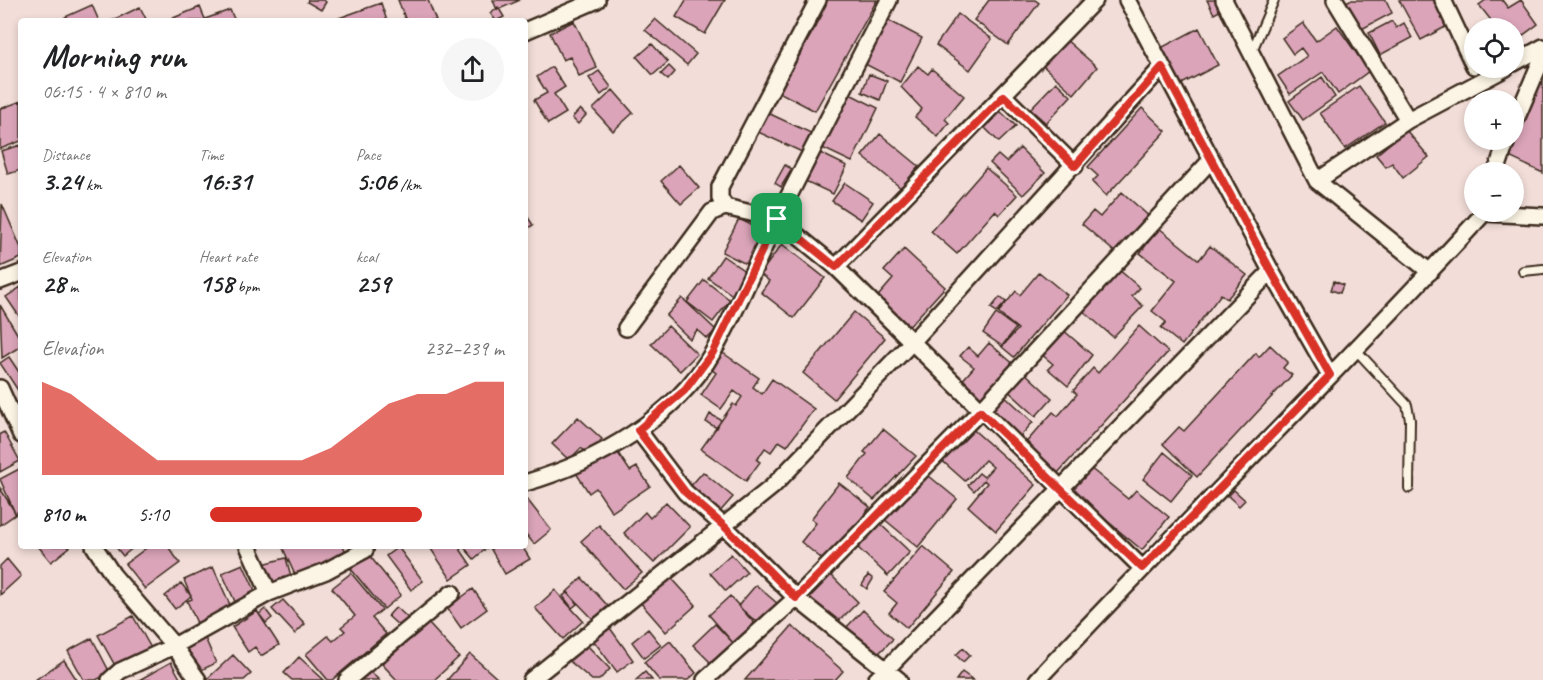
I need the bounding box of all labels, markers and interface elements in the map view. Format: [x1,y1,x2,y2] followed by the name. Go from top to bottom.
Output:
[1464,18,1524,222] map controls
[1464,18,1524,78] button: locate
[42,35,186,77] text: Morning run
[441,38,504,101] button: share
[42,79,166,104] text: 06:15 · 4 × 810 m
[1464,90,1524,150] button: +
[42,145,90,165] text: Distance
[199,145,223,165] text: Time
[356,145,381,165] text: Pace
[1464,162,1524,222] button: −
[42,165,82,198] text: 3.24
[199,165,252,198] text: 16:31
[356,165,396,198] text: 5:06
[82,175,102,195] text: km
[396,175,421,195] text: /km
[751,193,802,244] pin
[760,202,793,235] icon: arrive
[42,247,91,267] text: Elevation
[199,247,257,267] text: Heart rate
[356,247,377,267] text: kcal
[42,267,65,300] text: 28
[199,267,234,300] text: 158
[356,267,390,300] text: 259
[65,277,78,297] text: m
[234,277,260,297] text: bpm
[42,336,104,361] text: Elevation
[425,336,504,361] text: 232–239 m
[42,502,85,527] text: 810 m
[138,502,169,527] text: 5:10

